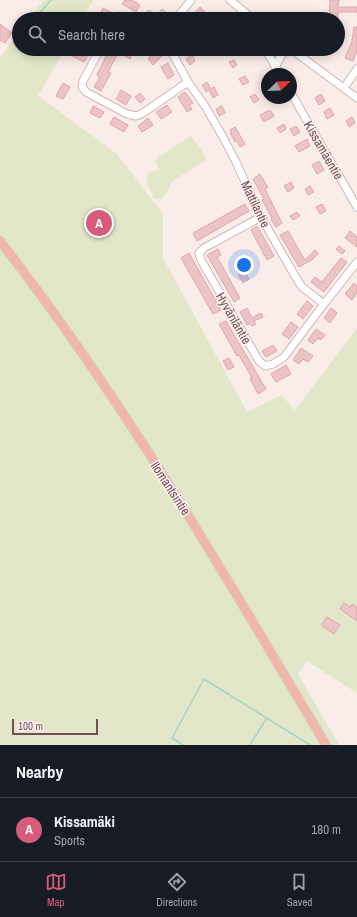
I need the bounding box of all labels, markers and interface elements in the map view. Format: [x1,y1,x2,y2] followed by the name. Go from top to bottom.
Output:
[12,12,345,56] search box
[26,23,48,45] icon: search
[58,24,125,45] text: Search here
[261,68,297,104] north arrow
[300,118,347,183] street label: Kissamäentie
[237,178,274,230] street label: Mattilantie
[86,208,112,238] pin: A
[234,255,254,275] your location
[212,289,255,347] street label: Hyväriläntie
[147,458,194,519] street label: Ilomantsintie
[12,717,98,736] scale bar
[18,719,43,733] text: 100 m
[16,760,63,783] text: Nearby
[54,811,115,832] text: Kissamäki
[25,821,33,838] text: A
[311,821,341,838] text: 180 m
[54,832,85,849] text: Sports
[45,871,67,909] tab: Map
[156,871,197,909] tab: Directions
[287,871,312,909] tab: Saved

